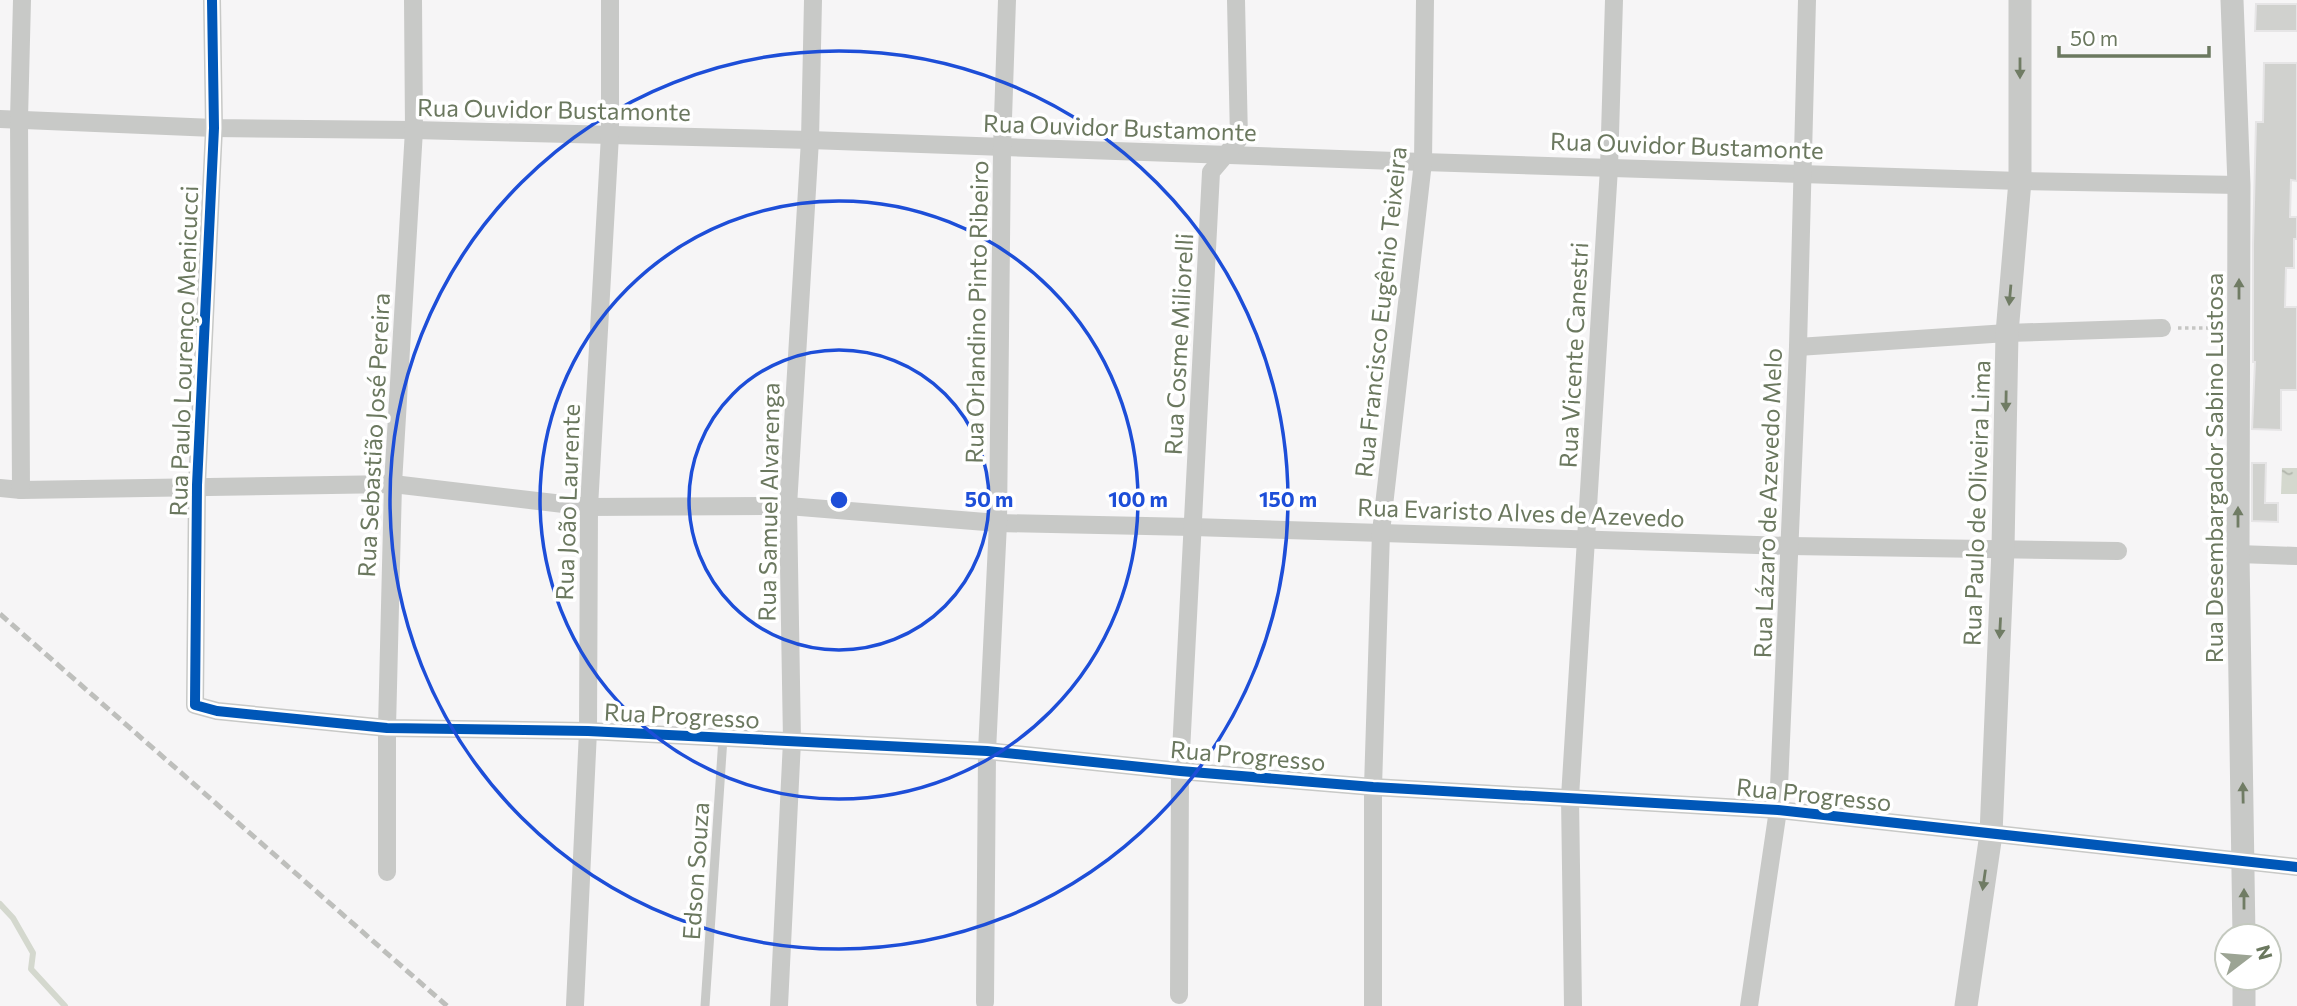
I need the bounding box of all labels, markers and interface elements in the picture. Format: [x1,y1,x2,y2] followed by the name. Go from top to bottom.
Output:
[2059,14,2210,58] scale bar
[2070,25,2118,50] text: 50 m
[2014,57,2026,79] one-way arrow
[417,92,691,126] street label: Rua Ouvidor Bustamonte
[983,108,1257,146] street label: Rua Ouvidor Bustamonte
[1550,126,1824,164] street label: Rua Ouvidor Bustamonte
[1348,145,1412,479] street label: Rua Francisco Eugênio Teixeira
[959,160,993,464] street label: Rua Orlandino Pinto Ribeiro
[163,185,203,517] street label: Rua Paulo Lourenço Menicucci
[1158,232,1198,456] street label: Rua Cosme Miliorelli
[1553,241,1593,469] street label: Rua Vicente Canestri
[2199,273,2228,663] street label: Rua Desembargador Sabino Lustosa
[2233,278,2245,300] one-way arrow
[2004,285,2015,307] one-way arrow
[351,292,395,578] street label: Rua Sebastião José Pereira
[1747,347,1787,659] street label: Rua Lázaro de Azevedo Melo
[1957,360,1995,646] street label: Rua Paulo de Oliveira Lima
[751,382,785,622] street label: Rua Samuel Alvarenga
[2000,390,2012,412] one-way arrow
[549,403,585,601] street label: Rua João Laurente
[965,486,1013,511] text: 50 m
[1108,486,1168,511] text: 100 m
[1259,486,1317,511] text: 150 m
[827,488,851,512] centre of rings
[1357,492,1685,532] street label: Rua Evaristo Alves de Azevedo
[2232,506,2244,528] one-way arrow
[1994,618,2005,640] one-way arrow
[603,696,761,734] street label: Rua Progresso
[1169,734,1327,776] street label: Rua Progresso
[1735,771,1893,817] street label: Rua Progresso
[2237,782,2248,804] one-way arrow
[676,801,714,941] street label: Edson Souza
[1978,869,1989,891] one-way arrow
[2238,888,2250,910] one-way arrow
[2213,922,2283,992] north arrow
[2252,942,2278,962] text: N

